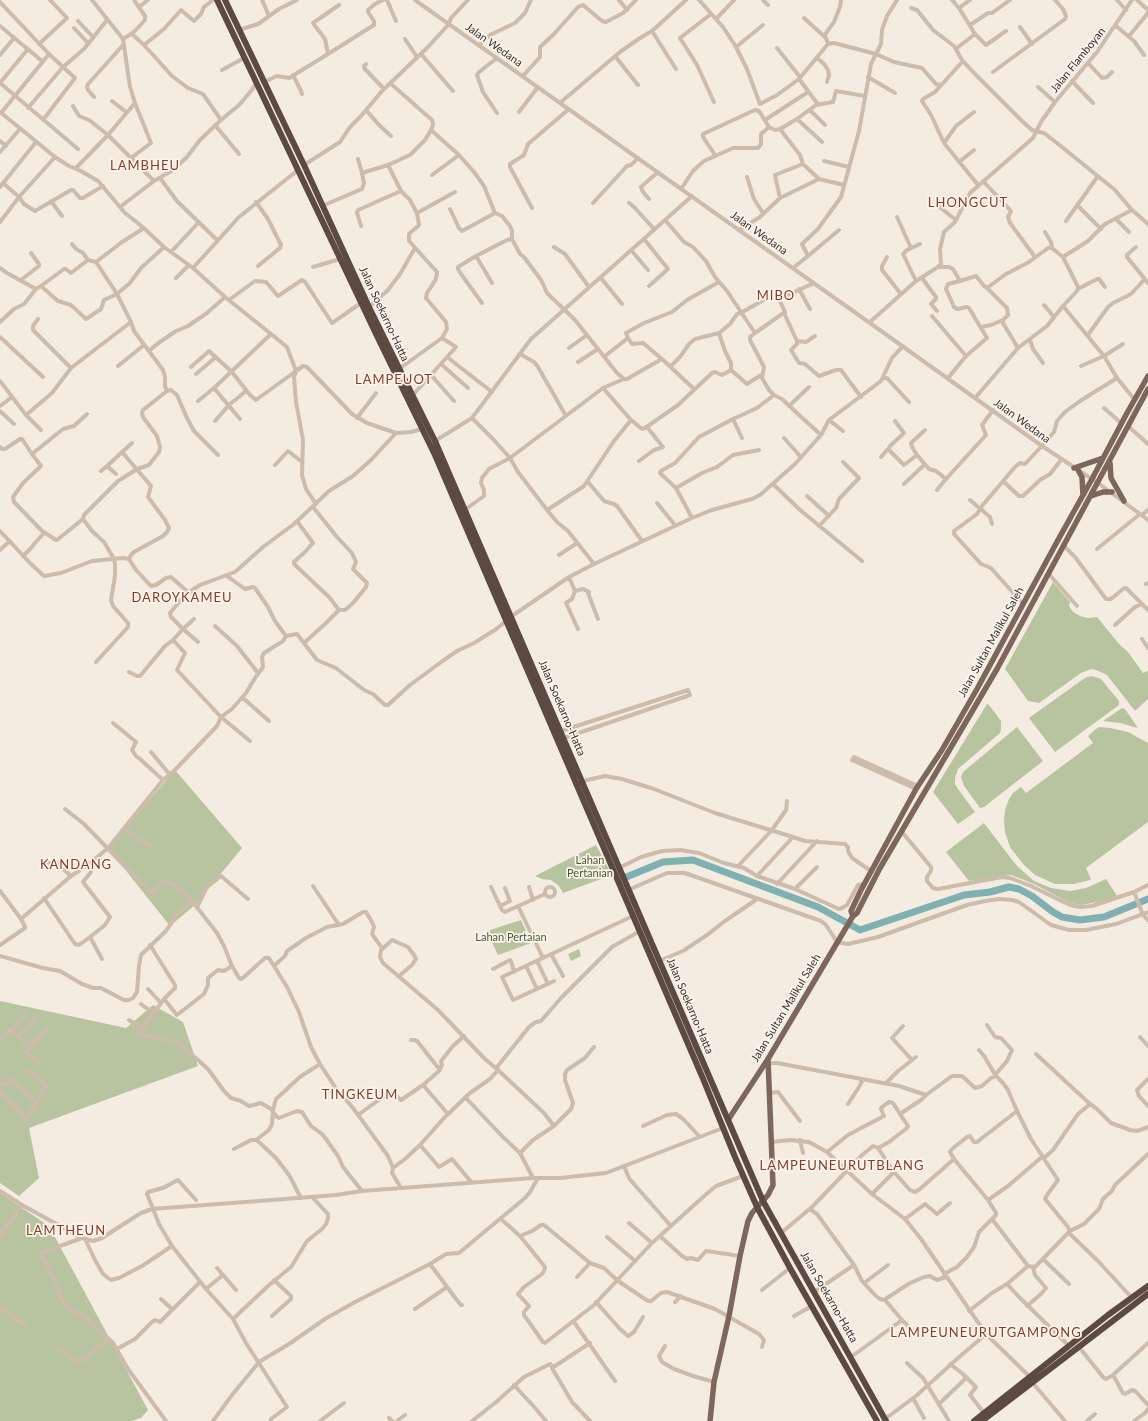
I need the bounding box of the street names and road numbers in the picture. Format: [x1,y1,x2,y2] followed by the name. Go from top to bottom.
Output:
[463,20,525,70] street label: Jalan Wedana
[1048,25,1108,95] street label: Jalan Flamboyan
[728,208,790,258] street label: Jalan Wedana
[356,265,412,363] street label: Jalan Soekarno-Hatta
[991,396,1053,446] street label: Jalan Wedana
[955,585,1027,699] street label: Jalan Sultan Malikul Saleh
[536,658,588,758] street label: Jalan Soekarno-Hatta
[749,952,823,1064] street label: Jalan Sultan Malikul Saleh
[664,956,716,1056] street label: Jalan Soekarno-Hatta
[798,1249,860,1345] street label: Jalan Soekarno-Hatta

